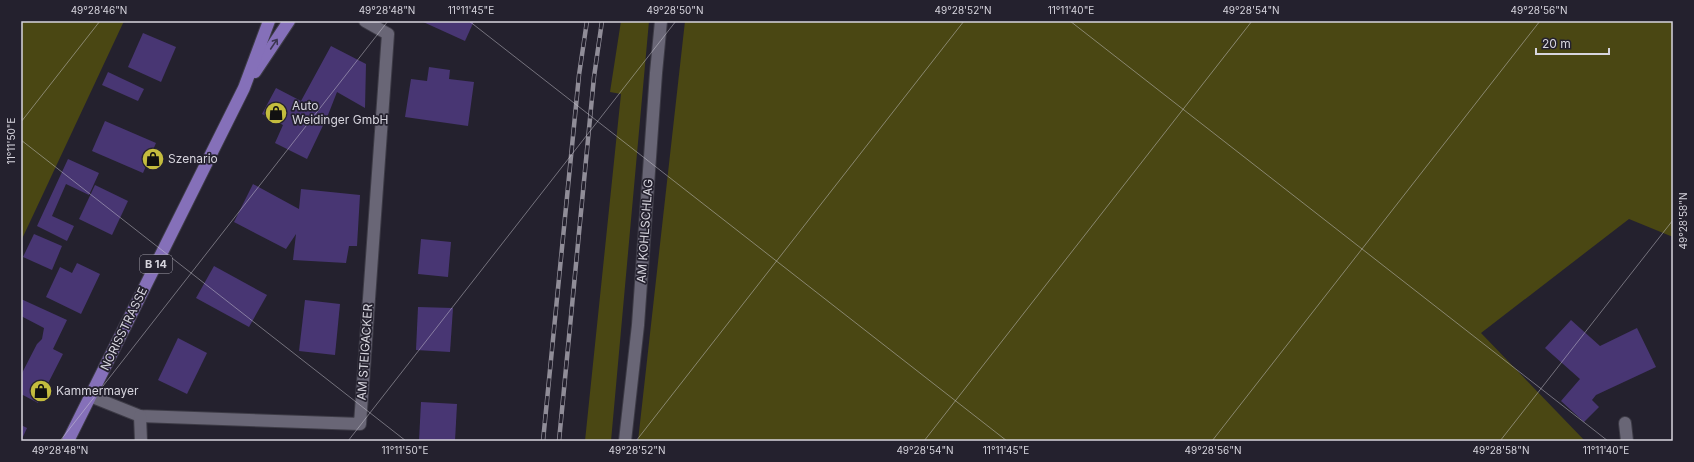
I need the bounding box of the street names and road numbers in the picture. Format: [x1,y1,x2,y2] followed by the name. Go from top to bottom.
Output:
[633,179,656,283] street label: AM KOHLSCHLAG
[140,255,172,273] road number: B 14
[97,285,150,373] street label: NORISSTRASSE
[354,303,375,401] street label: AM STEIGACKER

